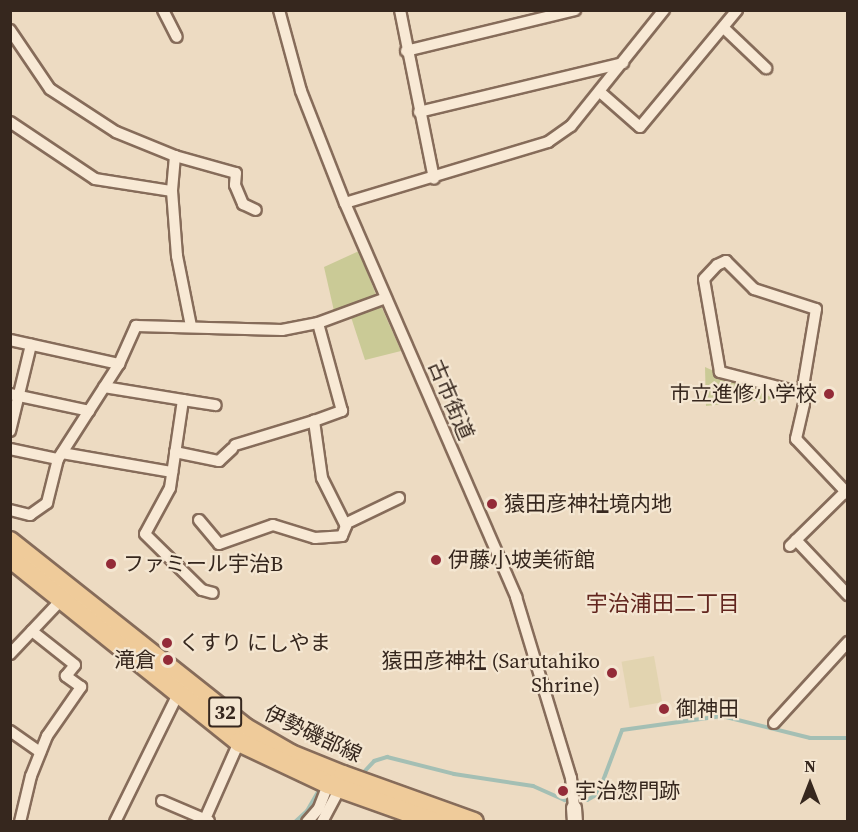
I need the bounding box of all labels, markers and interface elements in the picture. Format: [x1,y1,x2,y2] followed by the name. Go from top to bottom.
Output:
[423,356,479,444] street label: 古市街道
[670,381,817,407] place label: 市立進修小学校
[822,387,836,401] marker: 市立進修小学校
[504,491,672,517] place label: 猿田彦神社境内地
[485,497,499,511] marker: 猿田彦神社境内地
[448,547,595,573] place label: 伊藤小坡美術館
[123,551,283,577] place label: ファミール宇治B
[429,553,443,567] marker: 伊藤小坡美術館
[104,557,118,571] marker: ファミール宇治B
[586,591,740,617] district label: 宇治浦田二丁目
[179,630,331,656] place label: くすり にしやま
[160,636,174,650] marker: くすり にしやま
[114,647,156,673] place label: 滝倉
[382,648,600,698] place label: 猿田彦神社 (Sarutahiko Shrine)
[161,653,175,667] marker: 滝倉
[605,666,619,680] marker: 猿田彦神社 (Sarutahiko Shrine)
[207,695,243,729] road number: 32
[676,696,739,722] place label: 御神田
[260,700,366,768] street label: 伊勢磯部線
[657,702,671,716] marker: 御神田
[780,754,840,814] north arrow
[804,755,816,777] text: N
[575,778,680,804] place label: 宇治惣門跡
[556,784,570,798] marker: 宇治惣門跡

